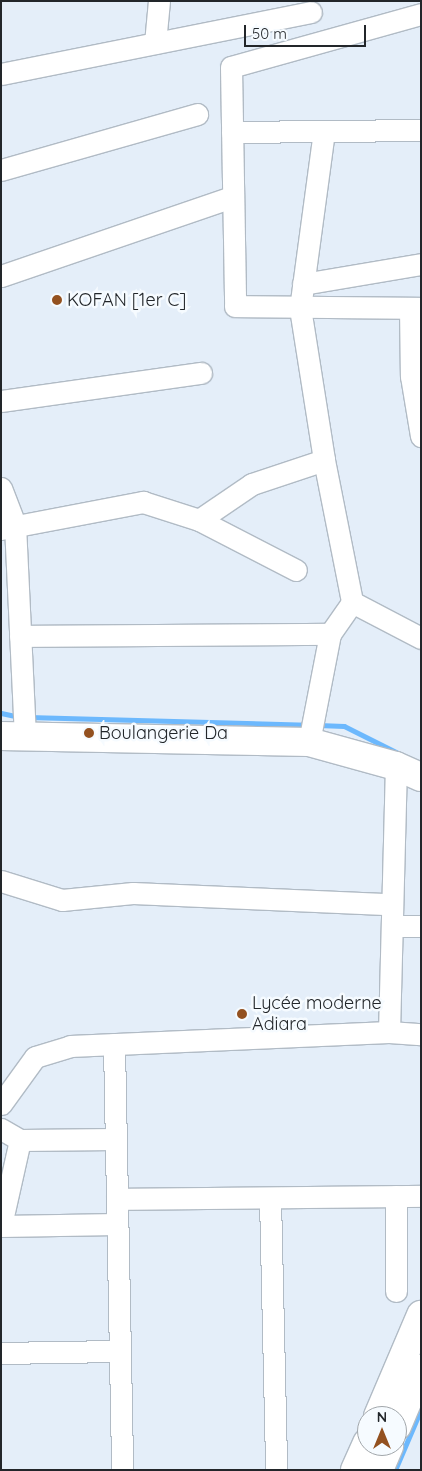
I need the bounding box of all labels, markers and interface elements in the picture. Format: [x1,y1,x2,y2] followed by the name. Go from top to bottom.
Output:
[247,15,370,47] scale bar
[252,24,287,43] text: 50 m
[67,289,186,311] place label: KOFAN [1er C]
[51,294,63,306] marker: KOFAN [1er C]
[99,722,228,744] place label: Boulangerie Da
[83,727,95,739] marker: Boulangerie Da
[252,993,382,1036] place label: Lycée moderne Adiara
[236,1008,248,1020] marker: Lycée moderne Adiara
[357,1406,407,1456] north arrow
[377,1408,387,1426] text: N

